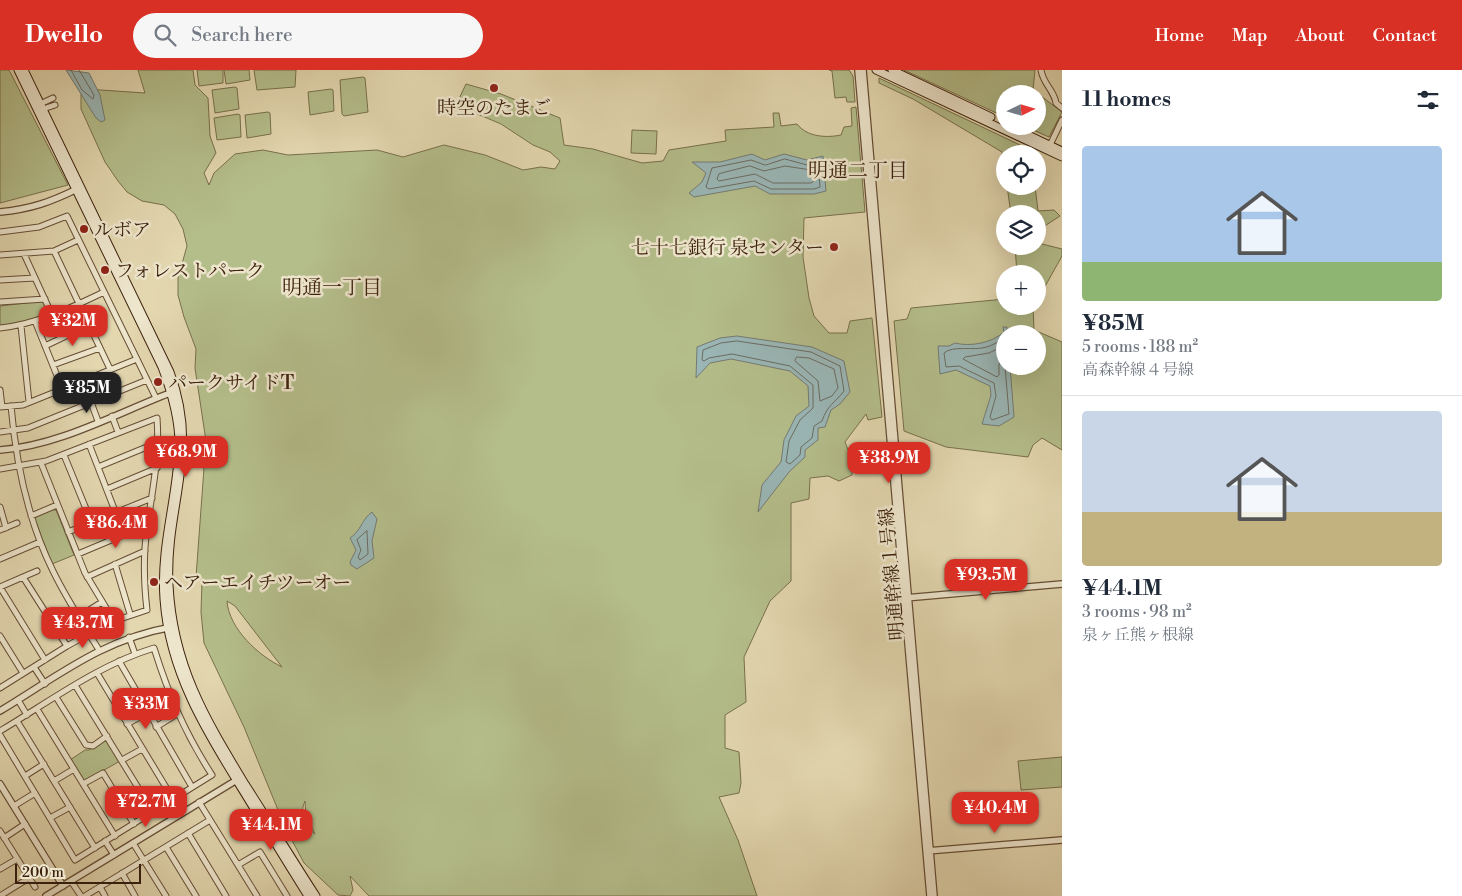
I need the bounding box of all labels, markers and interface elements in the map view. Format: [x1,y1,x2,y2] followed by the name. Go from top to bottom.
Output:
[133,13,483,58] search box
[25,20,103,50] text: Dwello
[151,21,179,49] icon: search
[191,23,293,47] text: Search here
[1155,24,1204,47] text: Home
[1232,24,1268,47] text: Map
[1296,24,1345,47] text: About
[1373,24,1437,47] text: Contact
[488,82,500,94] marker: 時空のたまご
[996,85,1046,135] north arrow
[996,85,1046,375] map controls
[1414,86,1442,114] icon: filters
[1082,87,1171,113] text: 11 homes
[437,96,551,120] place label: 時空のたまご
[996,145,1046,195] button: locate
[808,159,908,184] district label: 明通二丁目
[1217,178,1307,268] icon: home
[996,205,1046,255] button: layers
[94,218,151,242] place label: ルボア
[78,223,90,235] marker: ルボア
[631,236,824,260] place label: 七十七銀行 泉センター
[828,241,840,253] marker: 七十七銀行 泉センター
[115,259,265,283] place label: フォレストパーク
[99,264,111,276] marker: フォレストパーク
[996,265,1046,315] button: +
[282,276,382,301] district label: 明通一丁目
[43,304,103,347] pin: ¥32M
[50,311,96,331] text: ¥32M
[1082,311,1144,337] text: ¥85M
[996,325,1046,375] button: −
[1082,337,1198,357] text: 5 rooms · 188 m²
[1082,360,1194,380] text: 高森幹線４号線
[168,371,294,395] place label: パークサイドT
[57,372,117,414] pin: ¥85M
[152,376,164,388] marker: パークサイドT
[63,378,111,398] text: ¥85M
[145,436,227,478] pin: ¥68.9M
[155,442,217,462] text: ¥68.9M
[848,442,930,484] pin: ¥38.9M
[1217,444,1307,534] icon: home
[858,448,920,468] text: ¥38.9M
[75,506,157,549] pin: ¥86.4M
[874,507,910,641] street label: 明通幹線１号線
[85,513,147,533] text: ¥86.4M
[945,558,1027,601] pin: ¥93.5M
[955,565,1017,585] text: ¥93.5M
[164,571,351,595] place label: ヘアーエイチツーオー
[148,576,160,588] marker: ヘアーエイチツーオー
[1082,576,1162,602] text: ¥44.1M
[1082,602,1192,622] text: 3 rooms · 98 m²
[42,606,124,649] pin: ¥43.7M
[52,613,114,633] text: ¥43.7M
[1082,625,1194,645] text: 泉ヶ丘熊ヶ根線
[116,688,176,730] pin: ¥33M
[123,694,169,714] text: ¥33M
[105,786,187,828] pin: ¥72.7M
[116,792,176,812] text: ¥72.7M
[954,792,1036,834] pin: ¥40.4M
[963,798,1027,818] text: ¥40.4M
[230,808,312,851] pin: ¥44.1M
[241,815,301,835] text: ¥44.1M
[15,861,141,884] scale bar
[22,864,64,882] text: 200 m

